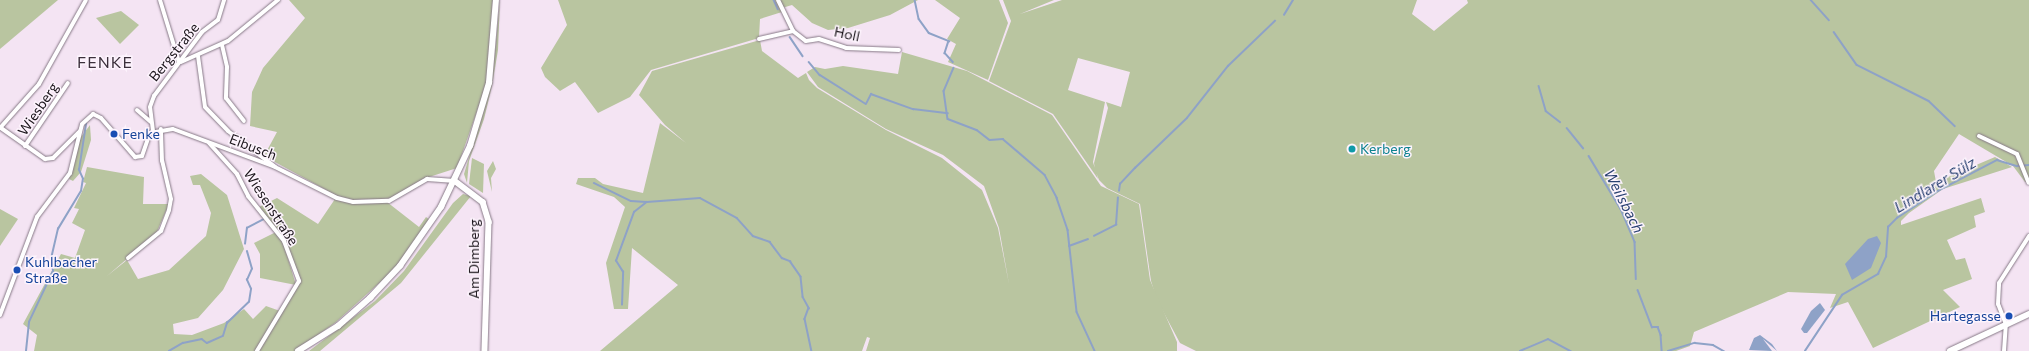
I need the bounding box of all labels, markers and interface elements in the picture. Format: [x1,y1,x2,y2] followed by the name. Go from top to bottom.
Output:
[145,19,203,85] street label: Bergstraße
[833,23,861,45] street label: Holl
[77,52,133,72] district label: FENKE
[14,79,62,139] street label: Wiesberg
[122,126,160,142] place label: Fenke
[109,129,119,139] marker: Fenke
[227,130,279,164] street label: Eibusch
[1360,141,1411,157] place label: Kerberg
[1347,144,1357,154] marker: Kerberg
[1891,154,1979,216] water label: Lindlarer Sülz
[240,166,302,248] street label: Wiesenstraße
[1600,166,1648,236] water label: Weilsbach
[466,219,482,299] street label: Am Dimberg
[25,254,97,286] place label: Kuhlbacher Straße
[12,265,22,275] marker: Kuhlbacher Straße
[1930,308,2001,324] place label: Hartegasse
[2004,311,2014,321] marker: Hartegasse

